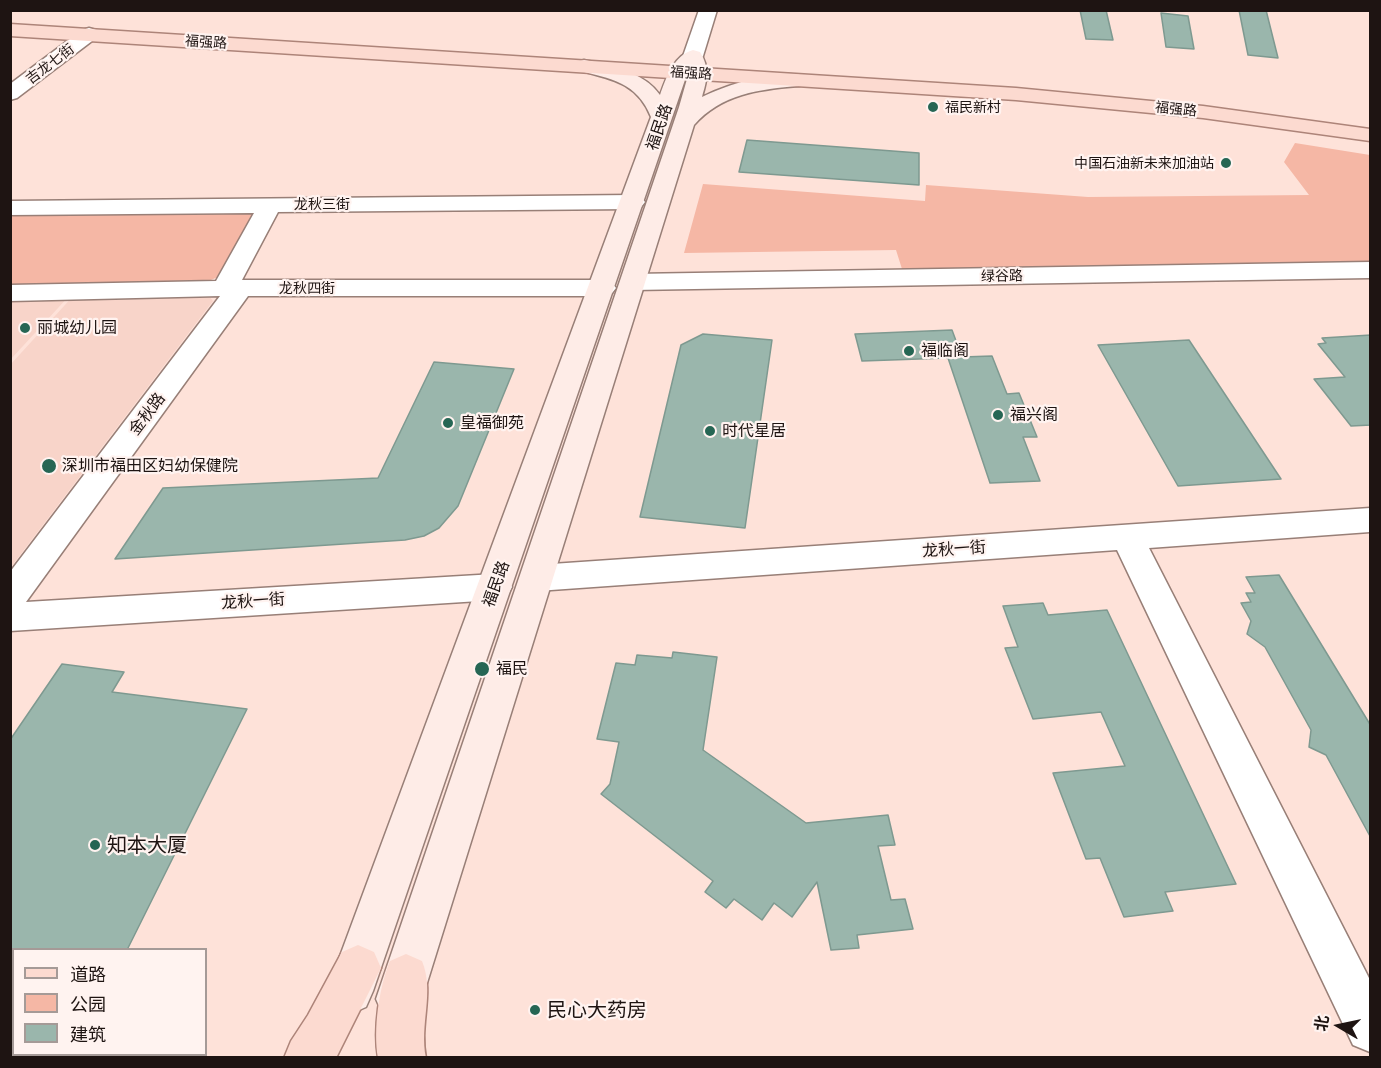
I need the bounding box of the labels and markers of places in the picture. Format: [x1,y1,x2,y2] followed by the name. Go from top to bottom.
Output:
[945,99,1001,115] place label: 福民新村
[926,100,940,114] marker: 福民新村
[1074,155,1214,171] place label: 中国石油新未来加油站
[1219,156,1233,170] marker: 中国石油新未来加油站
[37,318,117,338] place label: 丽城幼儿园
[18,321,32,335] marker: 丽城幼儿园
[921,341,969,361] place label: 福临阁
[902,344,916,358] marker: 福临阁
[1010,405,1058,425] place label: 福兴阁
[991,408,1005,422] marker: 福兴阁
[460,413,524,433] place label: 皇福御苑
[441,416,455,430] marker: 皇福御苑
[722,421,786,441] place label: 时代星居
[703,424,717,438] marker: 时代星居
[62,456,238,476] place label: 深圳市福田区妇幼保健院
[40,457,58,475] marker: 深圳市福田区妇幼保健院
[496,659,528,679] place label: 福民
[473,660,491,678] marker: 福民
[107,833,187,857] place label: 知本大厦
[88,838,102,852] marker: 知本大厦
[547,998,647,1022] place label: 民心大药房
[528,1003,542,1017] marker: 民心大药房

